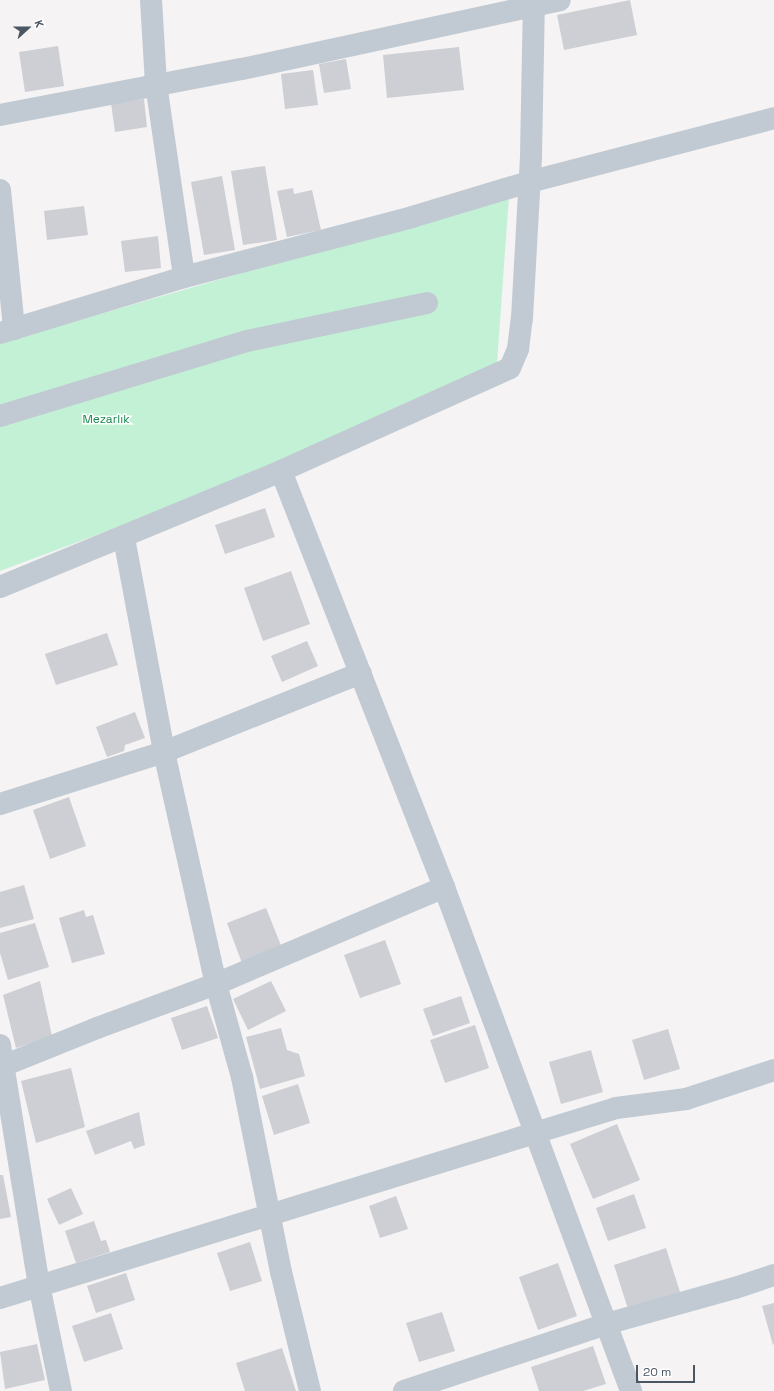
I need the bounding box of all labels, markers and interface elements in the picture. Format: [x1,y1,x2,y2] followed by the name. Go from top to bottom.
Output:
[8,8,48,48] north arrow
[31,18,47,29] text: K
[82,413,130,427] park label: Mezarlık
[638,1357,697,1383] scale bar
[643,1364,671,1380] text: 20 m

